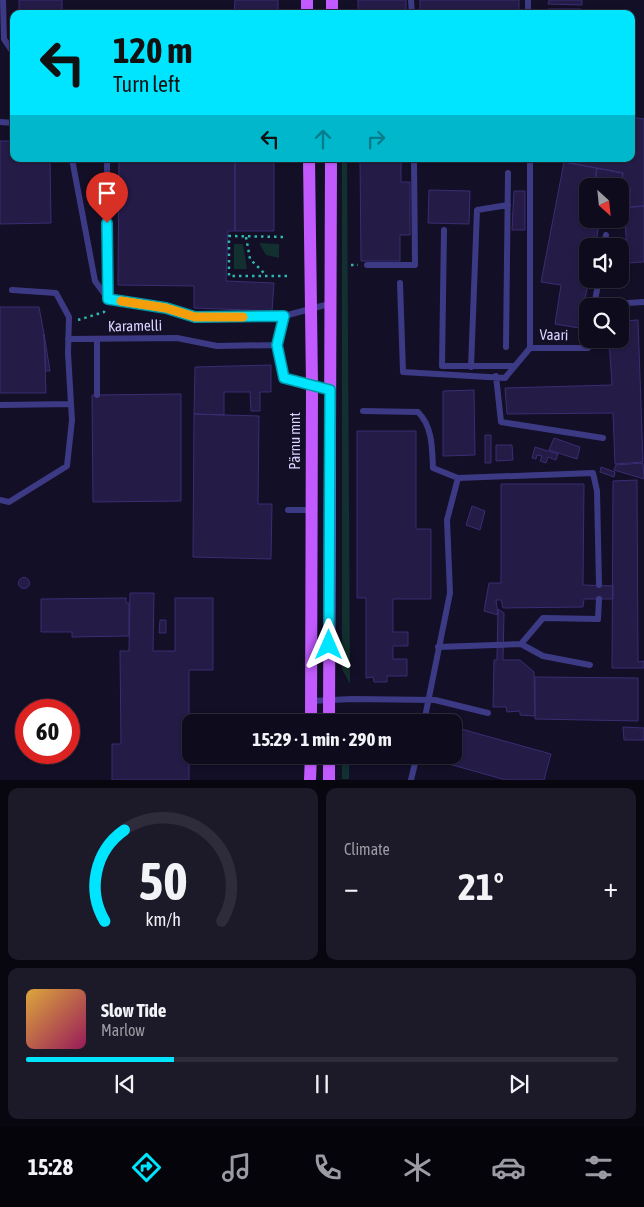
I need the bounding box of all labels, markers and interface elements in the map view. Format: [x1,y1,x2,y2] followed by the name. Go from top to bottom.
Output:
[30,30,95,95] icon: left
[113,30,192,70] text: 120 m
[113,71,180,97] text: Turn left
[256,125,284,153] icon: left
[309,125,337,153] icon: ahead
[362,125,390,153] icon: right
[86,172,128,223] pin
[579,178,629,228] north arrow
[579,178,629,348] map controls
[93,179,121,207] icon: arrive
[579,238,629,288] button: sound
[579,298,629,348] button: search
[108,317,162,334] street label: Karamelli
[539,326,569,343] street label: Vaari
[286,412,303,470] street label: Pärnu mnt
[302,618,354,670] position arrow
[15,699,80,764] speed limit sign: 60
[252,728,392,750] text: 15:29 · 1 min · 290 m
[344,840,390,858] text: Climate
[139,851,187,911] text: 50
[458,865,504,908] text: 21°
[344,871,359,903] text: −
[603,871,618,903] text: +
[145,909,181,930] text: km/h
[101,999,166,1021] text: Slow Tide
[101,1021,145,1039] text: Marlow
[111,1070,139,1098] icon: previous
[308,1070,336,1098] icon: pause
[505,1070,533,1098] icon: next
[129,1150,164,1185] icon: directions
[219,1150,254,1185] icon: music
[310,1150,345,1185] icon: phone
[400,1150,435,1185] icon: climate
[491,1150,526,1185] icon: car
[581,1150,616,1185] icon: filters
[28,1154,73,1180] text: 15:28

